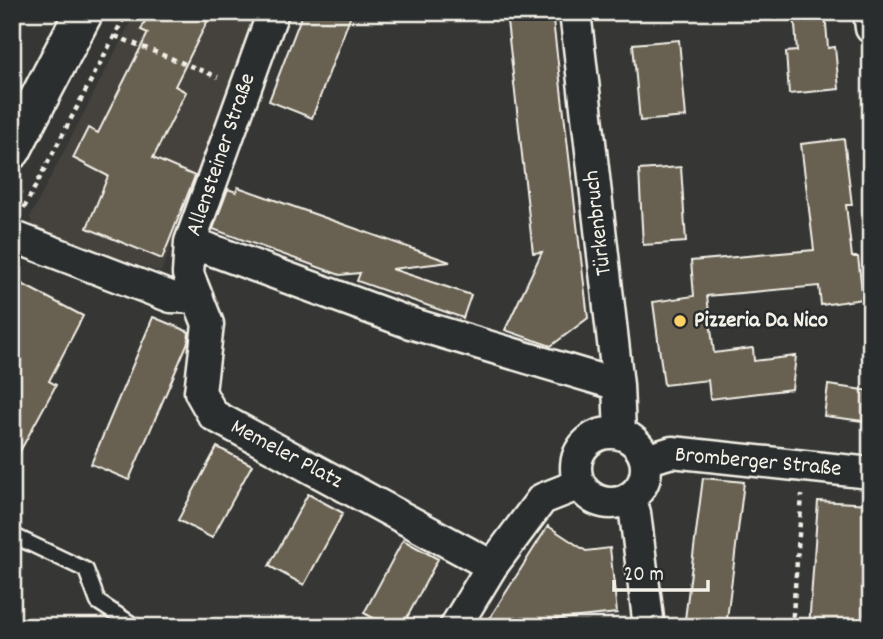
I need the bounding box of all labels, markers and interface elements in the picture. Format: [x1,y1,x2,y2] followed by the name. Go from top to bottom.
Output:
[179,69,265,241] street label: Allensteiner Straße
[576,168,622,278] street label: Türkenbruch
[694,305,828,338] place label: Pizzeria Da Nico
[672,313,688,329] marker: Pizzeria Da Nico
[224,412,348,499] street label: Memeler Platz
[673,439,843,487] street label: Bromberger Straße
[614,548,708,592] scale bar
[624,561,664,591] text: 20 m

